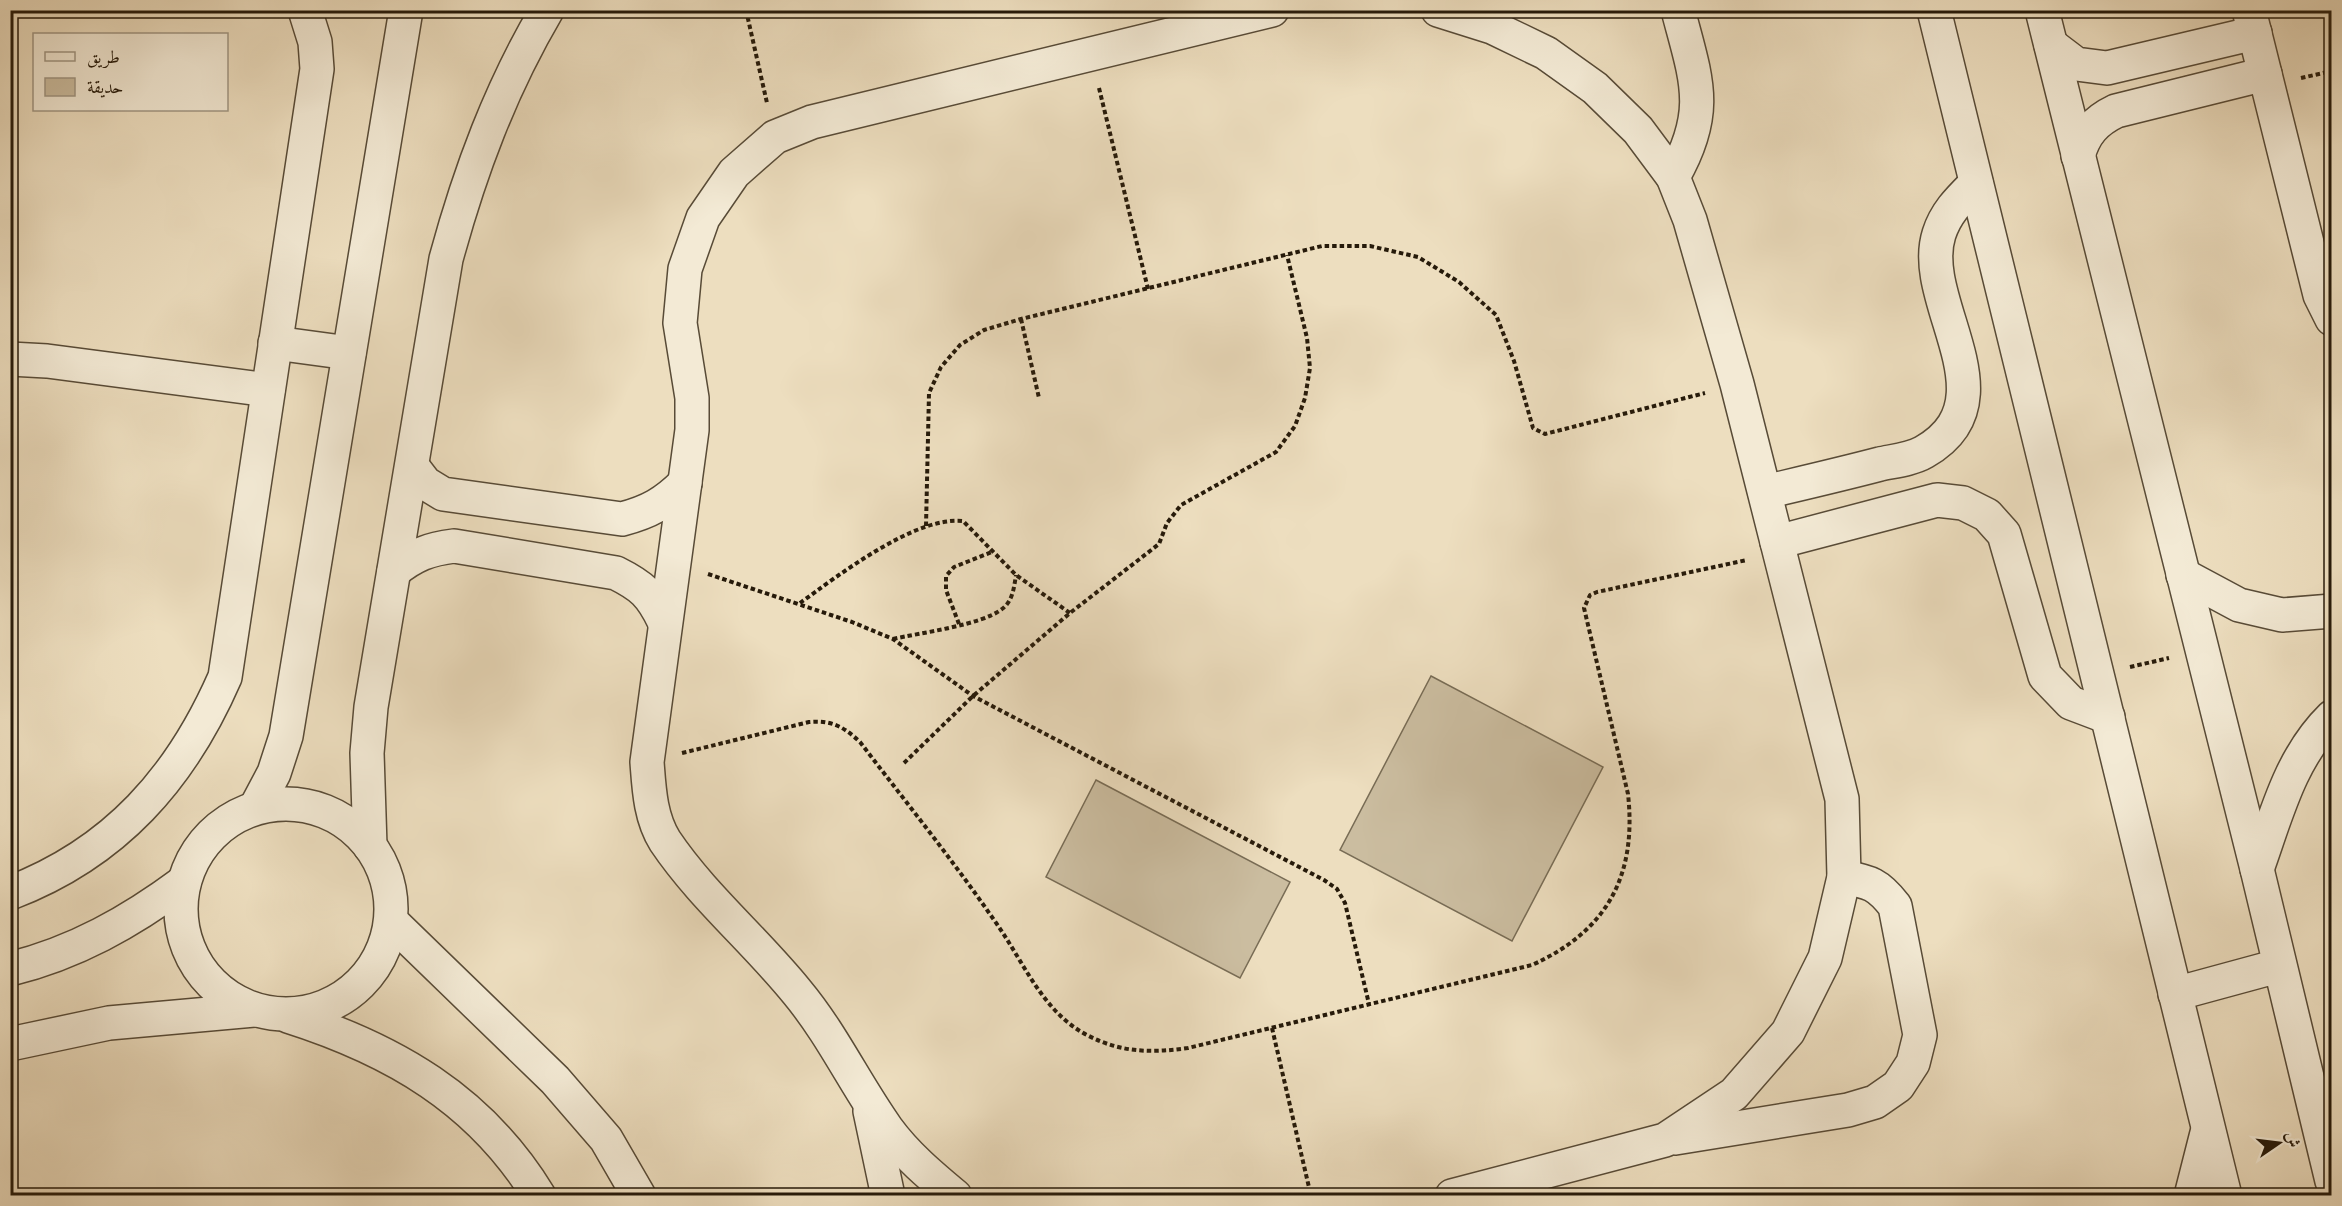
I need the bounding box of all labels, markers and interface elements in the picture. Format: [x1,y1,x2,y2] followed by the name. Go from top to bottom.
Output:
[33,33,228,111] legend
[87,45,120,69] text: طريق
[87,75,123,99] text: حديقة
[2249,1113,2309,1173] north arrow
[2280,1129,2305,1150] text: ش

